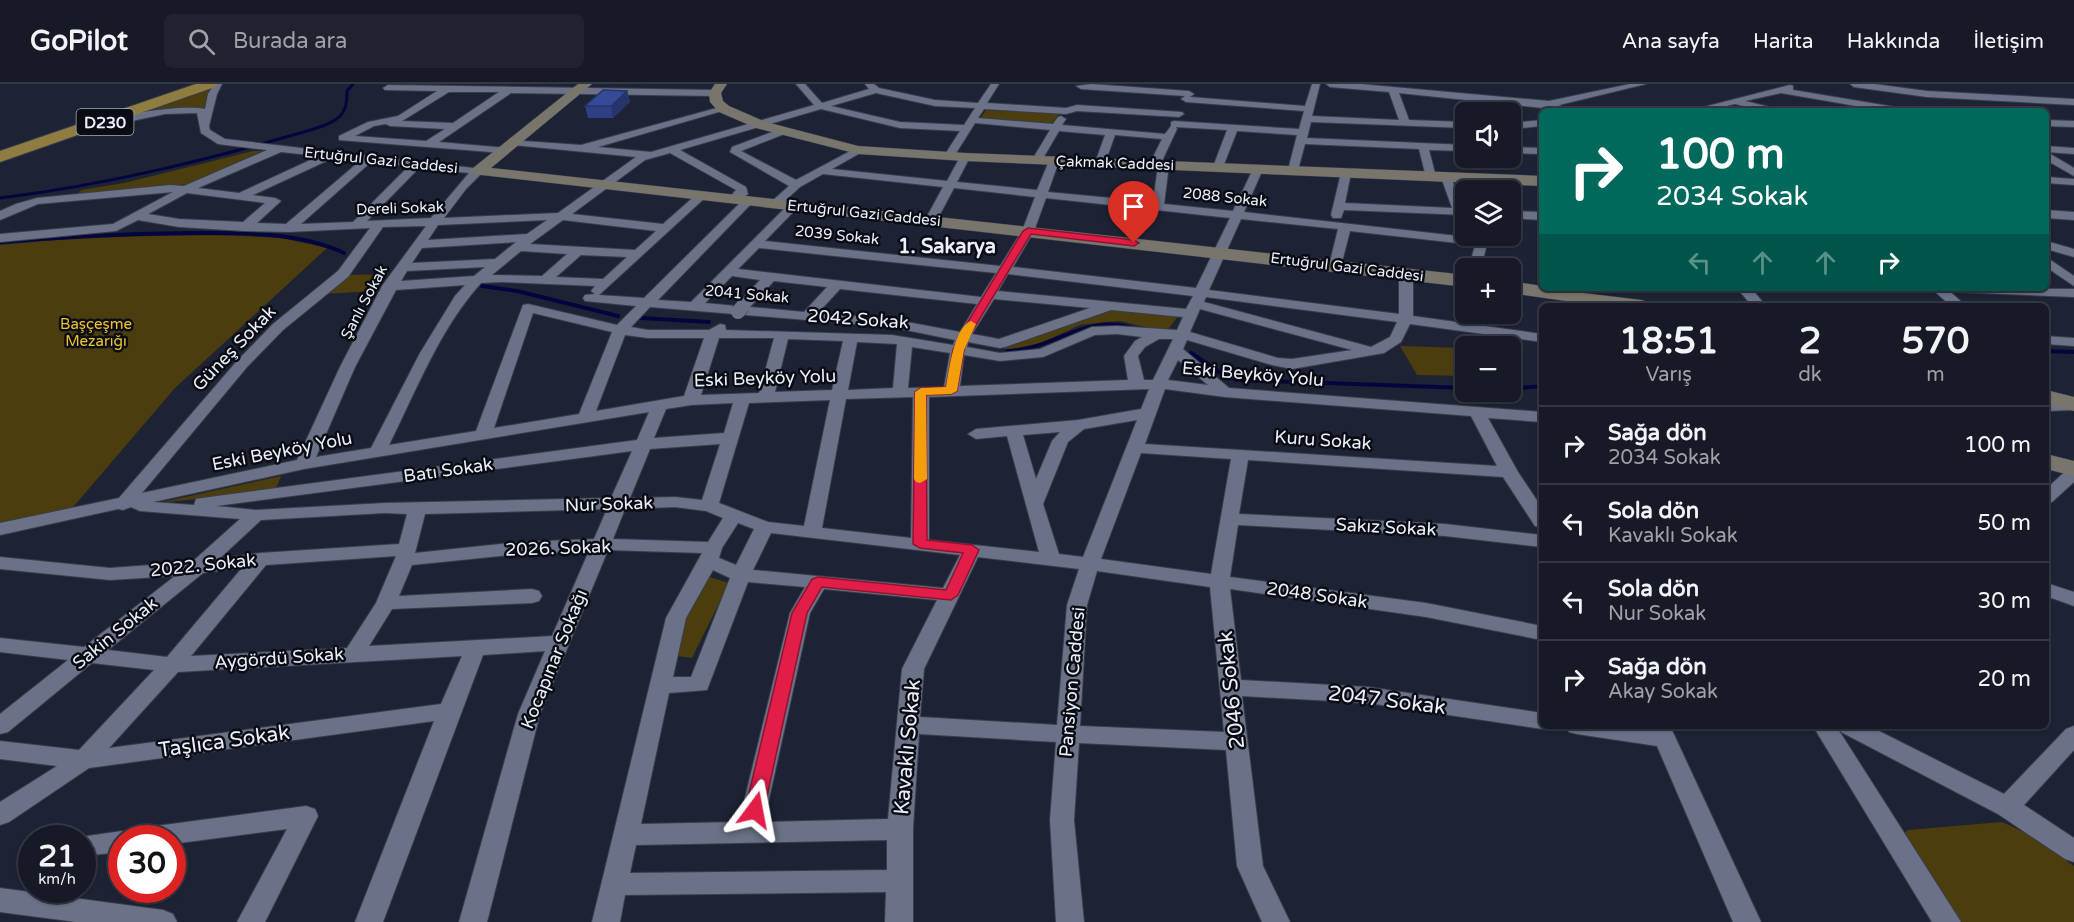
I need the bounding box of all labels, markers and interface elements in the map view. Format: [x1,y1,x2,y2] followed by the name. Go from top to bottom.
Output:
[164,14,584,68] search box
[30,24,128,58] text: GoPilot
[185,25,218,58] icon: search
[233,28,347,54] text: Burada ara
[1622,29,1720,54] text: Ana sayfa
[1753,29,1814,54] text: Harita
[1847,29,1940,54] text: Hakkında
[1973,29,2044,54] text: İletişim
[1455,102,1521,402] map controls
[1455,102,1521,168] button: sound
[76,109,134,135] road number: D230
[1656,129,1785,180] text: 100 m
[1557,132,1635,210] icon: right
[303,143,459,177] street label: Ertuğrul Gazi Caddesi
[1055,152,1175,174] street label: Çakmak Caddesi
[1455,180,1521,246] button: layers
[1656,180,1808,213] text: 2034 Sokak
[1108,181,1159,243] pin
[1182,184,1268,210] street label: 2088 Sokak
[1117,190,1150,223] icon: arrive
[786,196,942,230] street label: Ertuğrul Gazi Caddesi
[356,197,444,219] street label: Dereli Sokak
[794,222,880,248] street label: 2039 Sokak
[898,235,996,259] district label: 1. Sakarya
[1683,246,1716,279] icon: left
[1746,246,1779,279] icon: ahead
[1809,246,1842,279] icon: ahead
[1872,246,1905,279] icon: right
[1269,249,1425,285] street label: Ertuğrul Gazi Caddesi
[1455,258,1521,324] button: +
[337,262,391,342] street label: Şanlı Sokak
[704,281,790,307] street label: 2041 Sokak
[188,300,280,395] street label: Güneş Sokak
[807,304,910,334] street label: 2042 Sokak
[60,315,132,350] park label: Başçeşme Mezarığı
[1619,320,1719,363] text: 18:51
[1799,320,1821,363] text: 2
[1901,320,1969,363] text: 570
[1455,336,1521,402] button: −
[1181,357,1325,391] street label: Eski Beyköy Yolu
[1645,363,1692,387] text: Varış
[1798,363,1822,387] text: dk
[1926,363,1945,387] text: m
[693,365,837,391] street label: Eski Beyköy Yolu
[1608,420,1707,446] text: Sağa dön
[1274,426,1372,454] street label: Kuru Sokak
[210,427,354,475] street label: Eski Beyköy Yolu
[1557,429,1590,462] icon: right
[1964,432,2031,458] text: 100 m
[1608,446,1721,470] text: 2034 Sokak
[402,453,494,487] street label: Batı Sokak
[564,491,654,517] street label: Nur Sokak
[1608,498,1699,524] text: Sola dön
[1557,507,1590,540] icon: left
[1977,510,2031,536] text: 50 m
[1335,513,1437,541] street label: Sakız Sokak
[1608,524,1738,548] text: Kavaklı Sokak
[505,535,612,561] street label: 2026. Sokak
[149,548,257,581] street label: 2022. Sokak
[1608,576,1699,602] text: Sola dön
[1265,577,1369,613] street label: 2048 Sokak
[1557,585,1590,618] icon: left
[516,586,592,732] street label: Kocapınar Sokağı
[1977,588,2031,614] text: 30 m
[68,592,162,674] street label: Sakin Sokak
[1608,602,1706,626] text: Nur Sokak
[1054,606,1090,758] street label: Pansiyon Caddesi
[1213,630,1250,750] street label: 2046 Sokak
[213,642,345,674] street label: Aygördü Sokak
[1608,654,1707,680] text: Sağa dön
[1557,663,1590,696] icon: right
[1977,666,2031,692] text: 20 m
[889,678,926,816] street label: Kavaklı Sokak
[1608,680,1718,704] text: Akay Sokak
[1327,681,1447,720] street label: 2047 Sokak
[157,720,291,763] street label: Taşlıca Sokak
[723,778,787,842] position arrow
[108,825,186,903] speed limit sign: 30
[38,838,76,875] text: 21
[38,870,76,888] text: km/h

